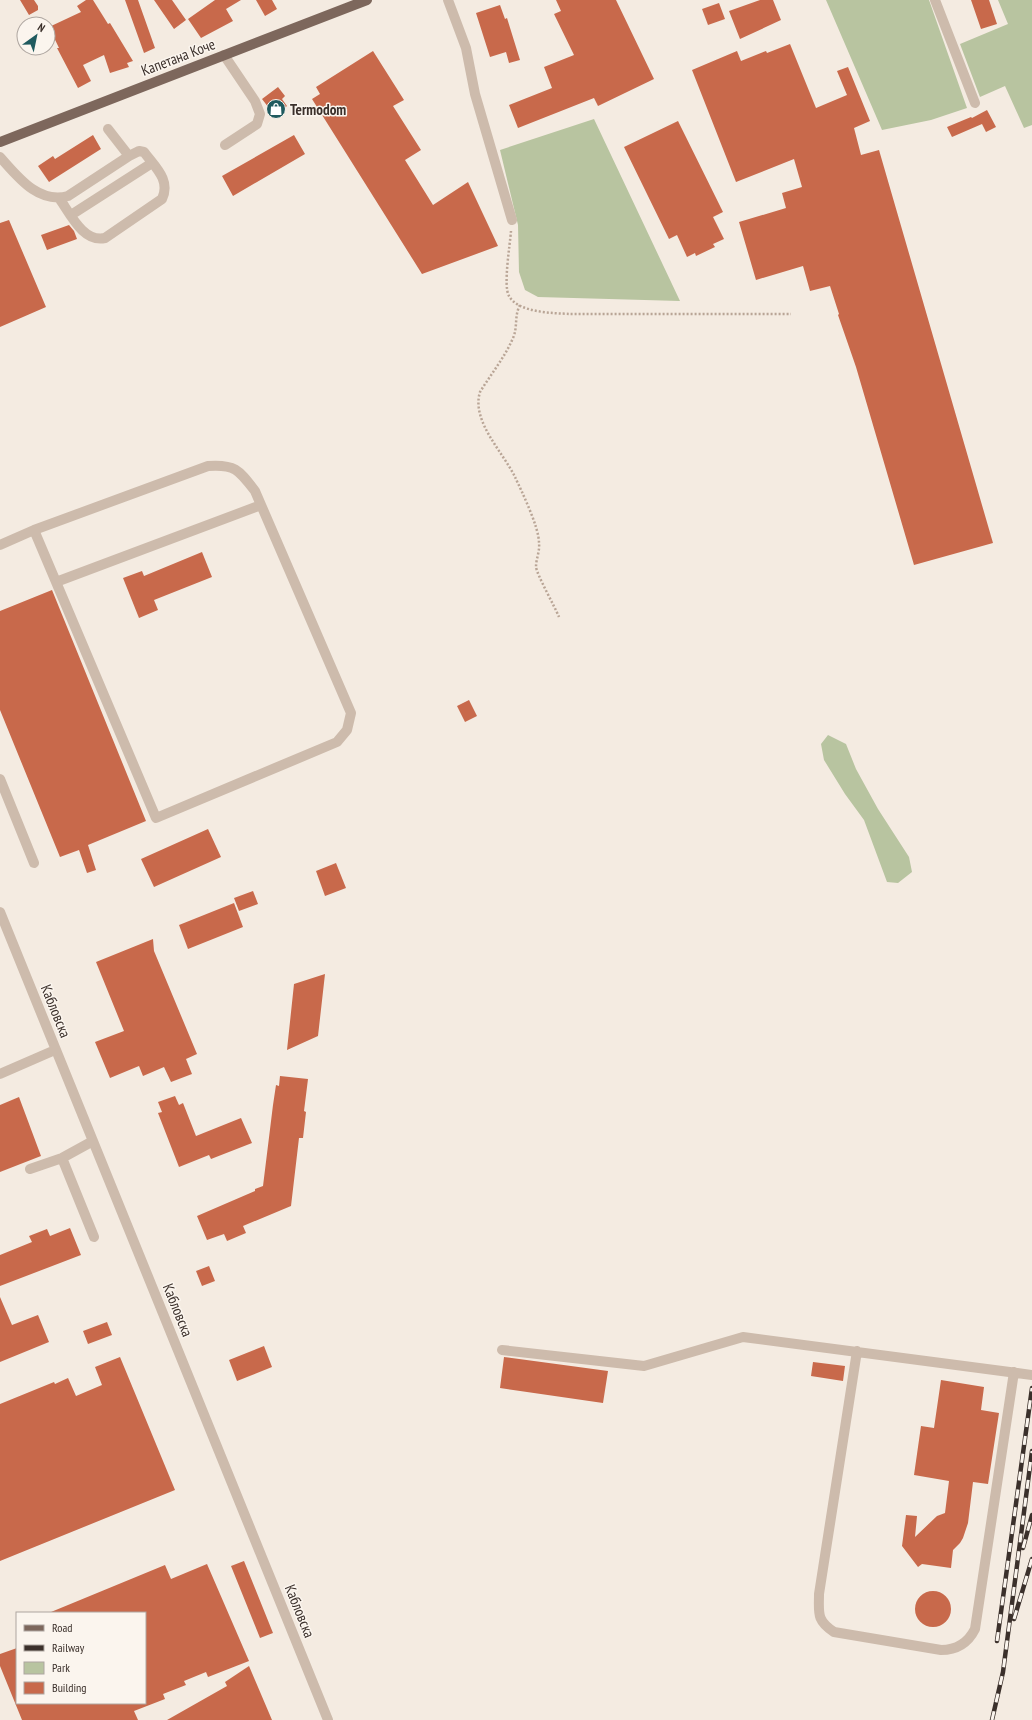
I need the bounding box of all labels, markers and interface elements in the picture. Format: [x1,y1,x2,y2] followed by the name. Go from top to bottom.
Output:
[16,16,56,56] north arrow
[35,20,48,35] text: N
[138,34,218,80] street label: Капетана Коче
[265,98,287,120] shop icon: Termodom
[290,100,346,119] place label: Termodom
[37,982,75,1040] street label: Кабловска
[159,1281,197,1339] street label: Кабловска
[281,1582,319,1640] street label: Кабловска
[16,1612,146,1704] legend
[52,1620,72,1635] text: Road
[52,1640,85,1655] text: Railway
[52,1660,70,1675] text: Park
[52,1680,87,1695] text: Building

